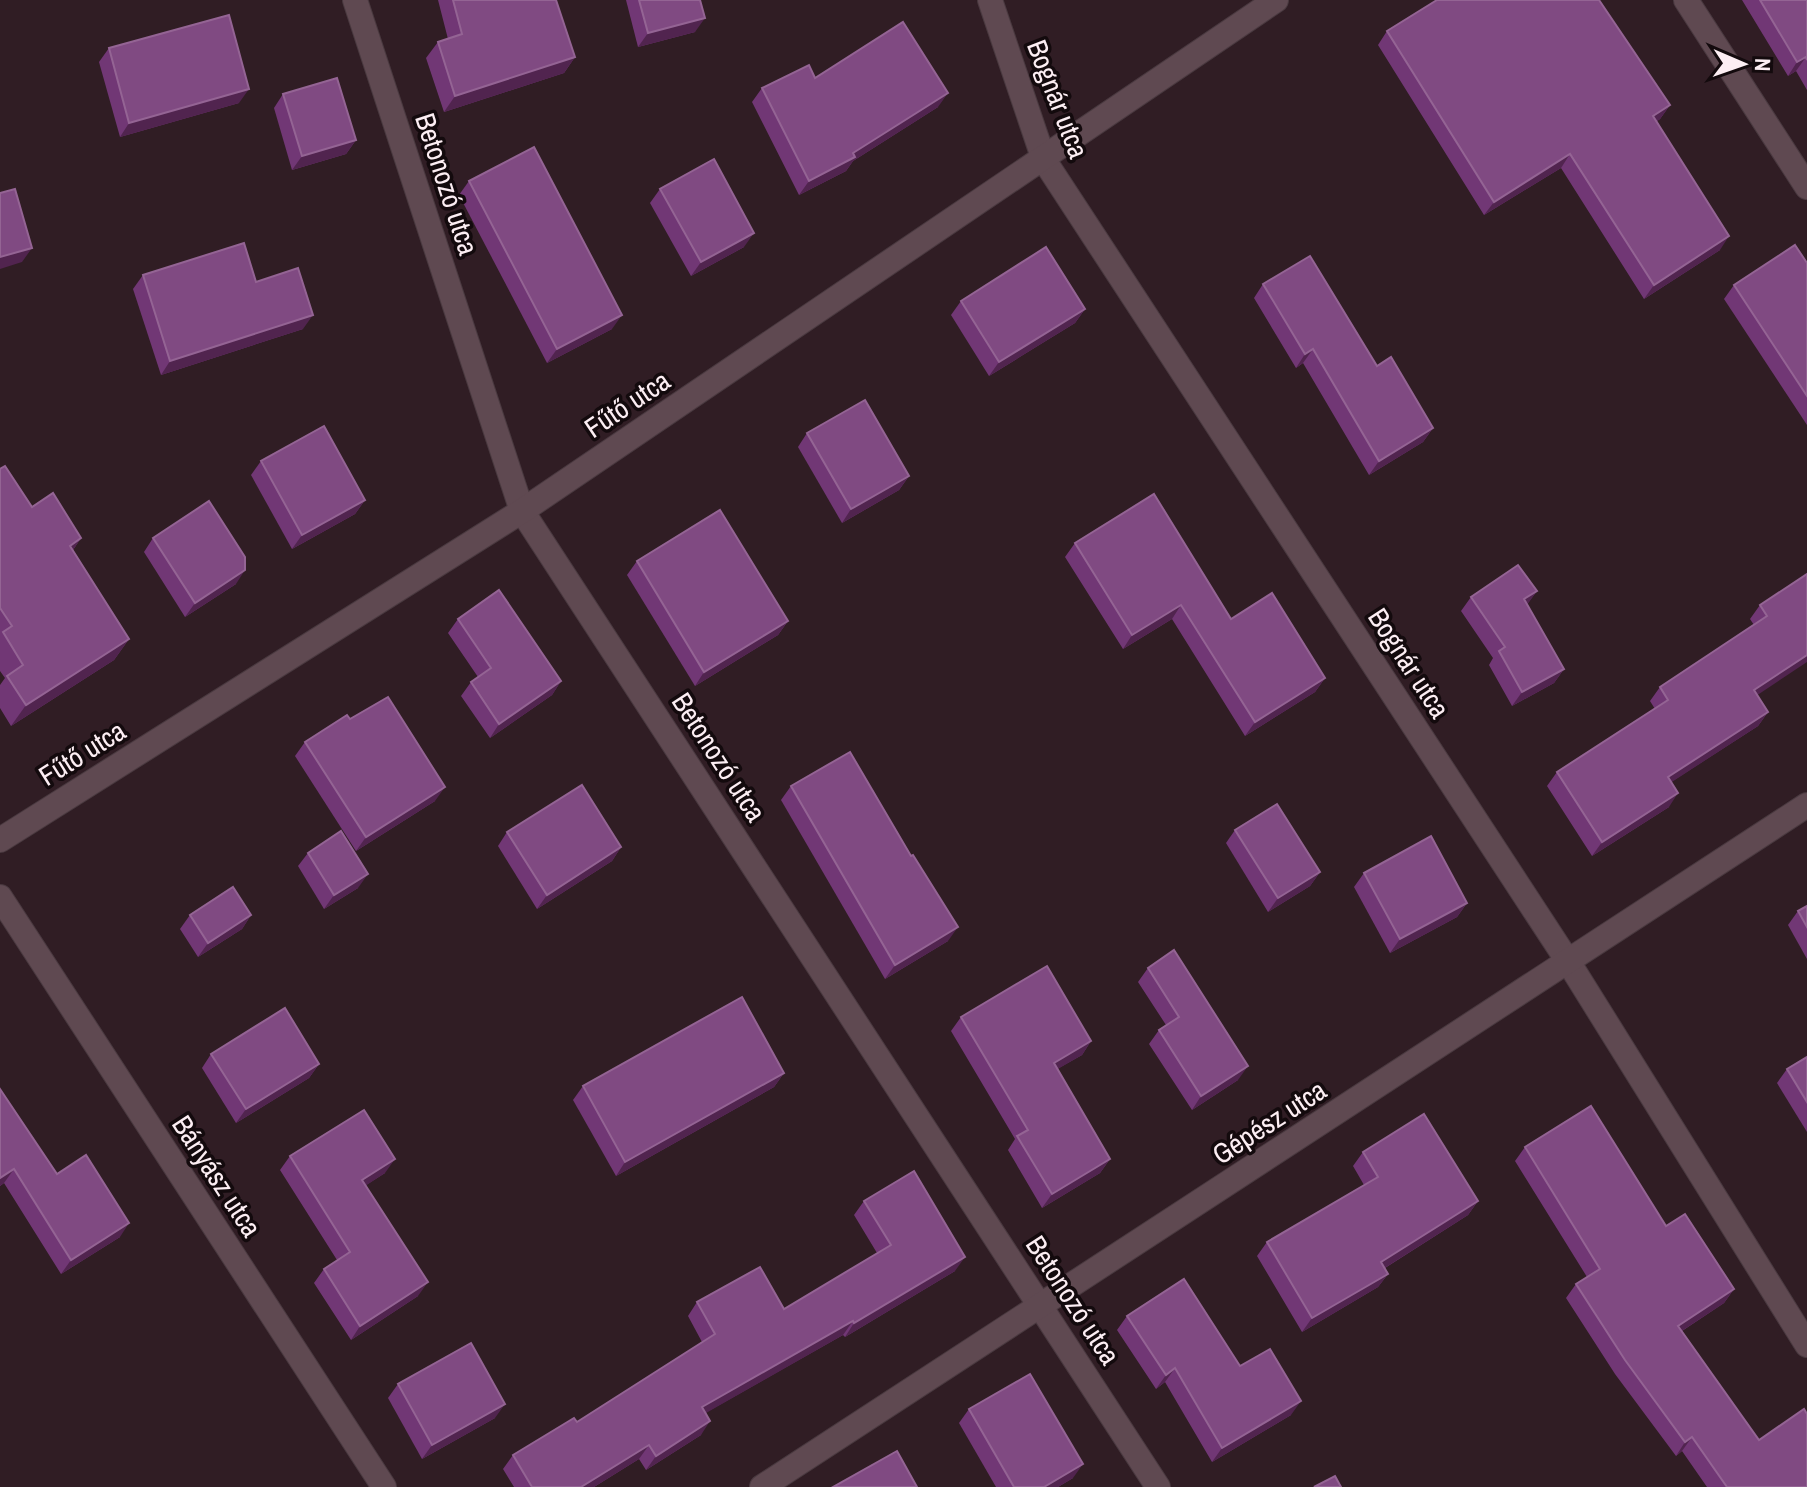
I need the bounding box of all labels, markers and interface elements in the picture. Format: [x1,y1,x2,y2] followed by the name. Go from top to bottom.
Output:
[1703,24,1783,104] north arrow
[1018,34,1098,164] street label: Bognár utca
[1748,58,1778,72] text: N
[406,108,488,260] street label: Betonozó utca
[577,361,677,447] street label: Fűtő utca
[1359,601,1459,725] street label: Bognár utca
[663,685,775,829] street label: Betonozó utca
[31,711,133,794] street label: Fűtő utca
[1205,1071,1334,1173] street label: Gépész utca
[164,1108,271,1244] street label: Bányász utca
[1017,1228,1129,1372] street label: Betonozó utca

